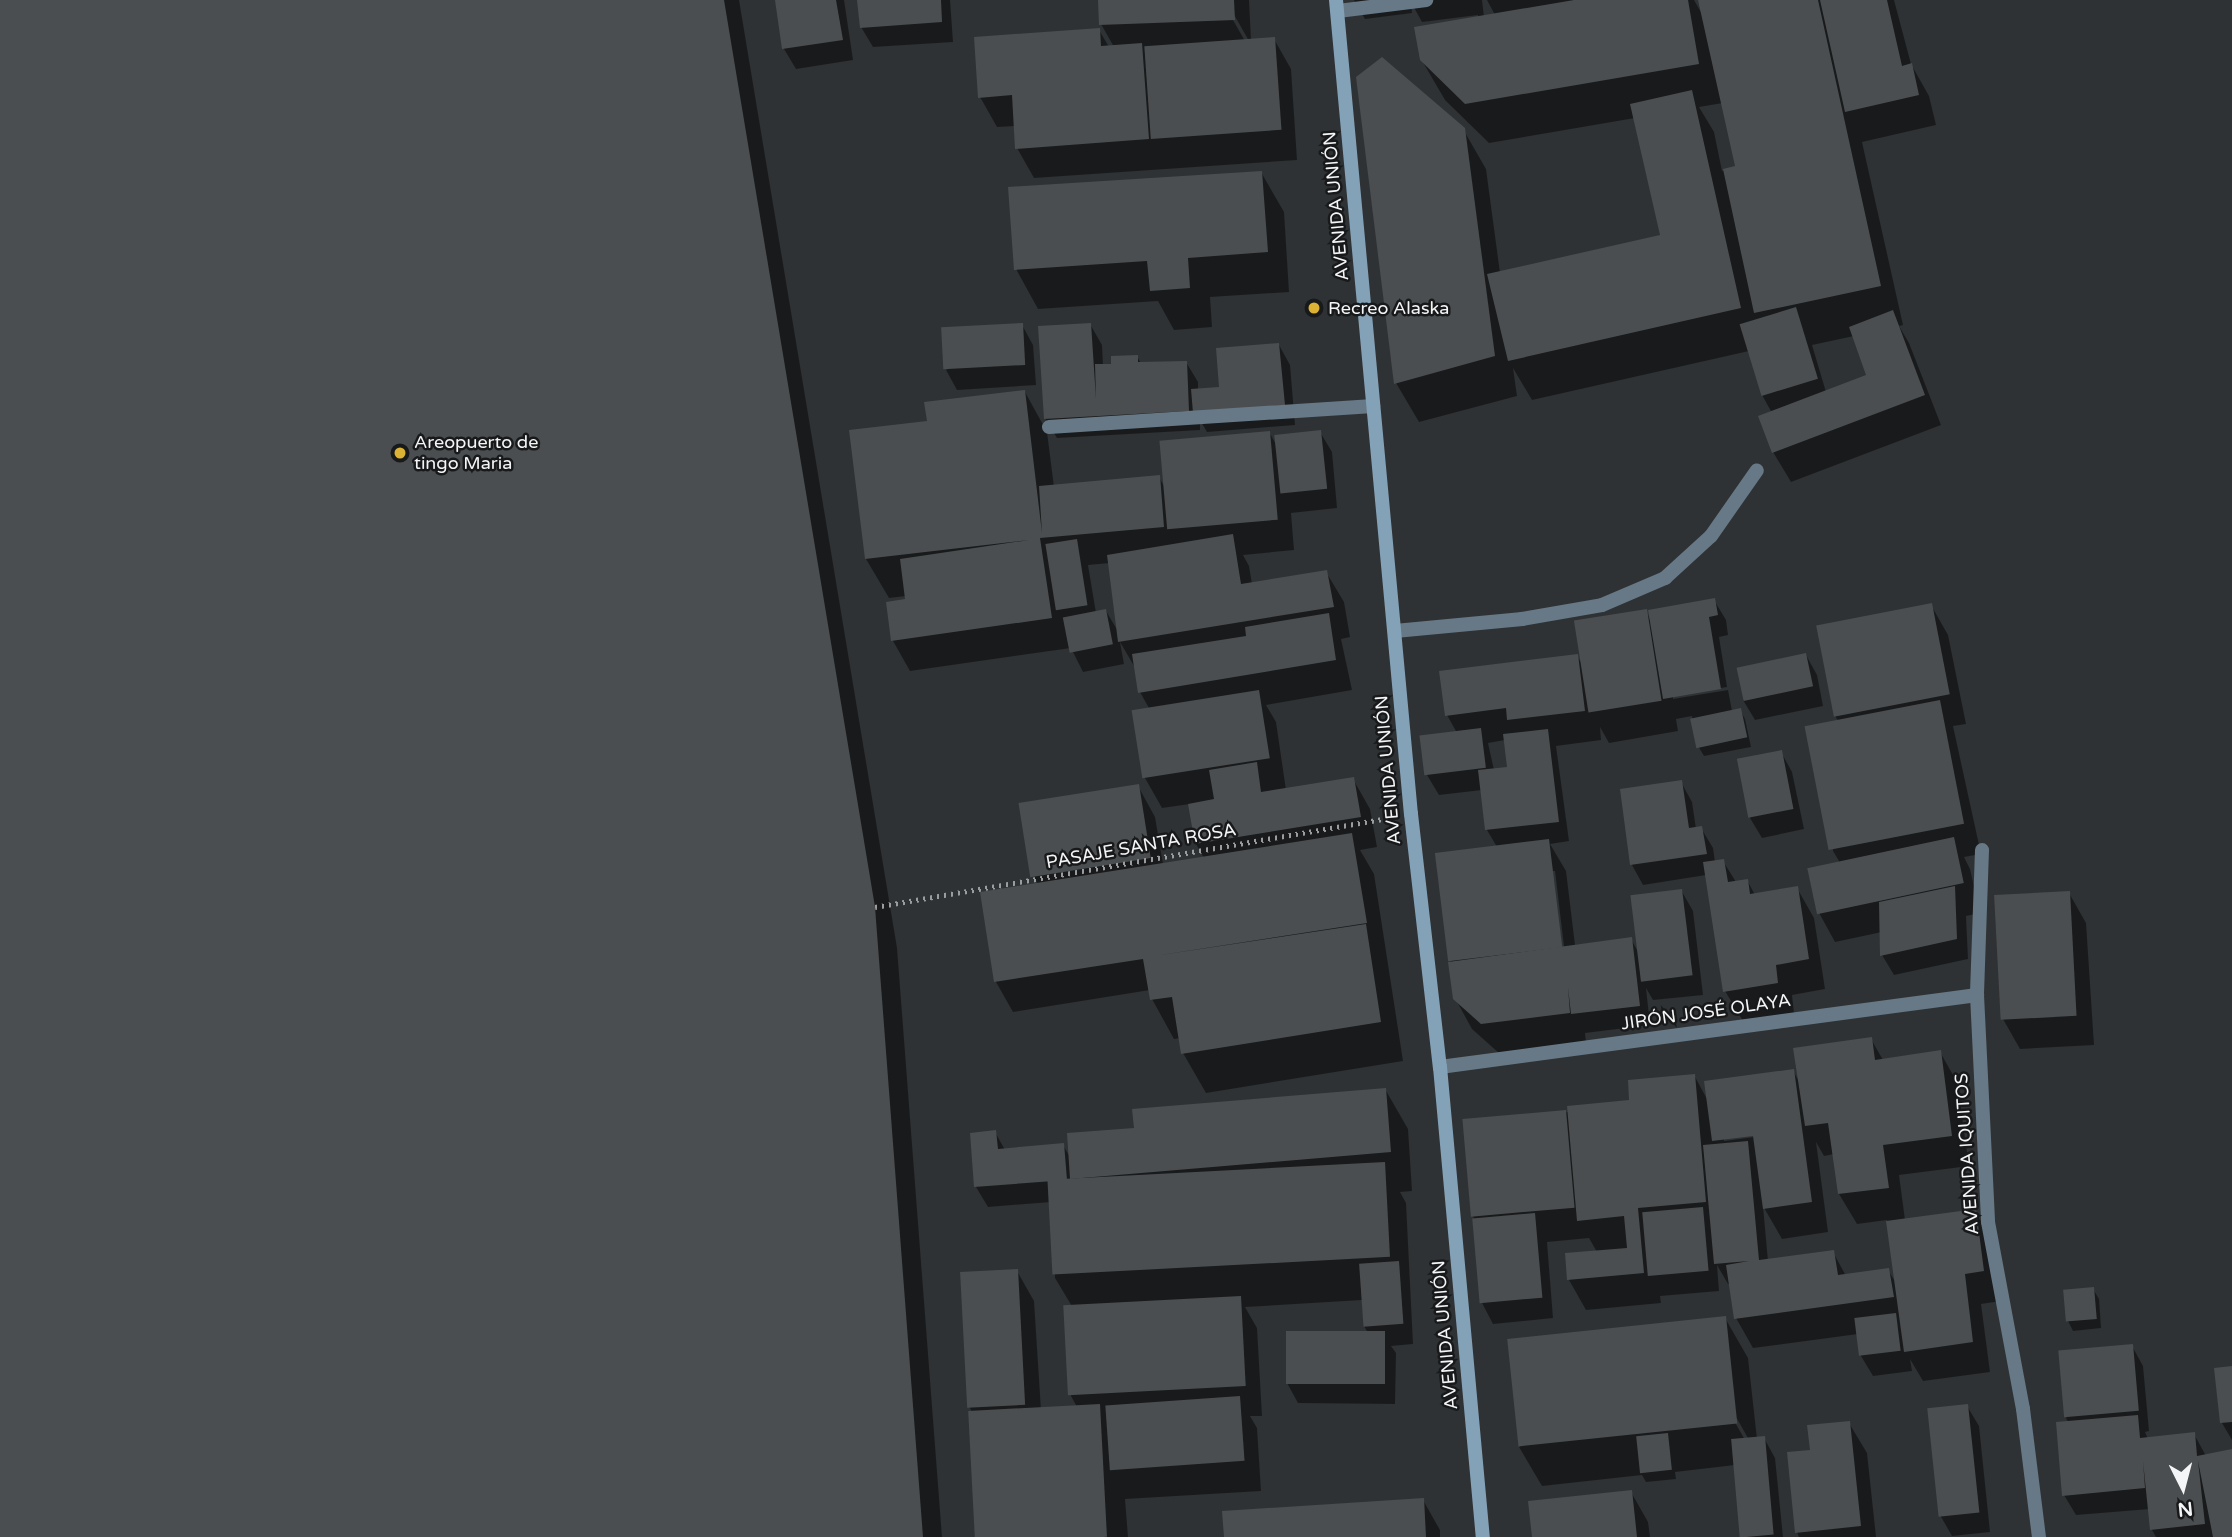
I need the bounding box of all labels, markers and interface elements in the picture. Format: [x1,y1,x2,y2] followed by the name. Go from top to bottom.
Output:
[1319,130,1353,282] street label: AVENIDA UNIÓN
[1328,297,1449,319] place label: Recreo Alaska
[1306,300,1322,316] marker: Recreo Alaska
[414,432,538,474] place label: Areopuerto de tingo Maria
[392,445,408,461] marker: Areopuerto de tingo Maria
[1371,694,1405,846] street label: AVENIDA UNIÓN
[1044,819,1238,873] street label: PASAJE SANTA ROSA
[1620,989,1792,1035] street label: JIRÓN JOSÉ OLAYA
[1951,1072,1983,1236] street label: AVENIDA IQUITOS
[1428,1259,1462,1411] street label: AVENIDA UNIÓN
[2148,1453,2218,1523] north arrow
[2176,1497,2194,1521] text: N

